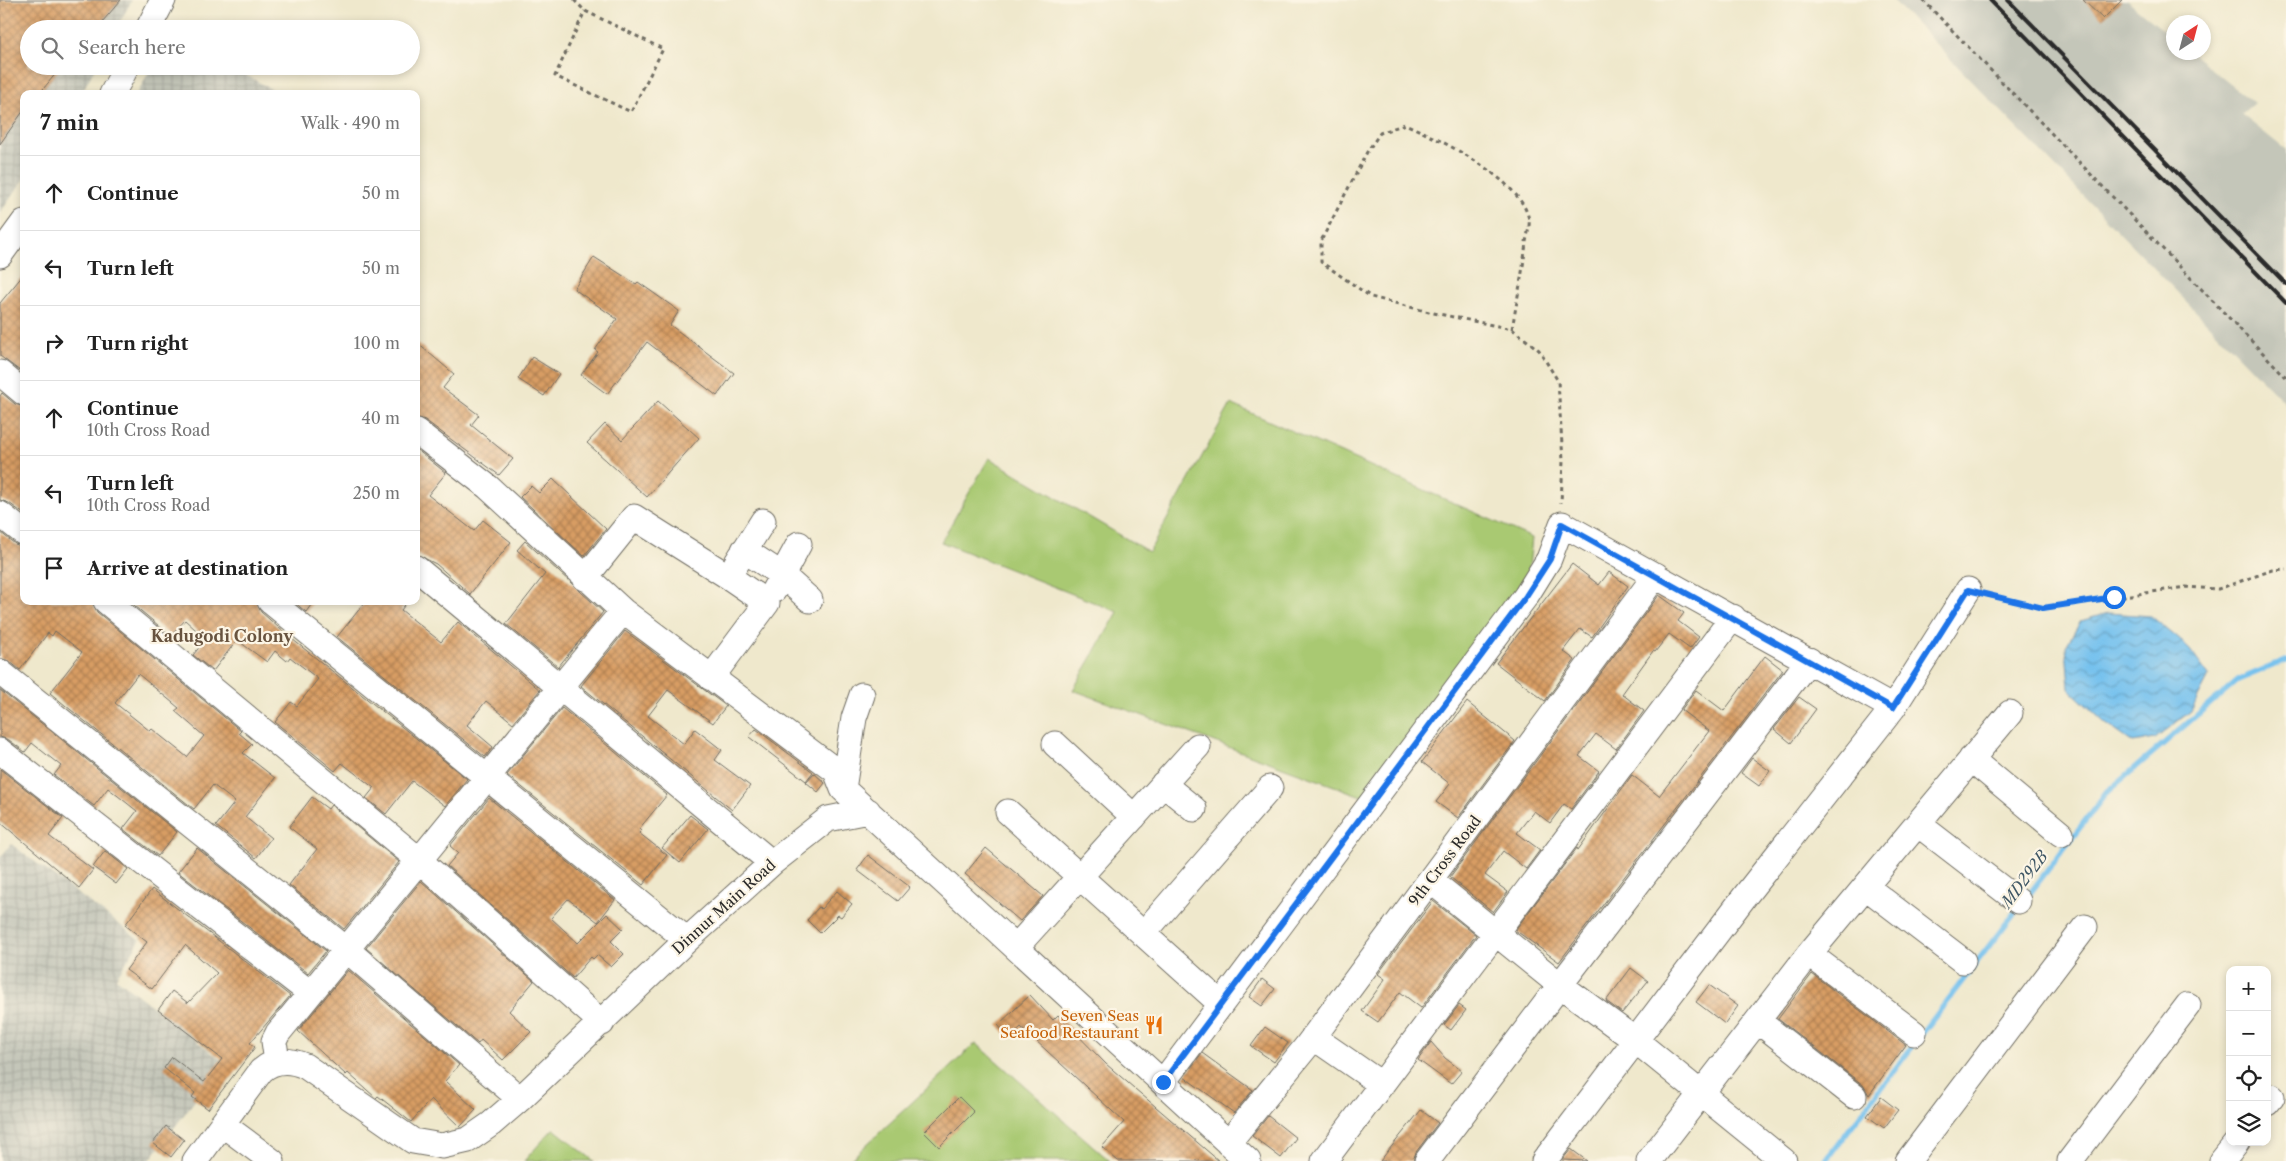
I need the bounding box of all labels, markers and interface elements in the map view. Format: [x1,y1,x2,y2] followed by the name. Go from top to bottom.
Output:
[2166,15,2211,60] north arrow
[20,20,420,75] search box
[38,34,66,62] icon: search
[78,36,186,59] text: Search here
[40,110,99,135] text: 7 min
[301,113,400,133] text: Walk · 490 m
[40,179,68,207] icon: ahead
[87,182,179,205] text: Continue
[362,183,400,203] text: 50 m
[40,254,68,282] icon: left
[87,257,174,280] text: Turn left
[362,258,400,278] text: 50 m
[40,329,68,357] icon: right
[87,332,188,355] text: Turn right
[354,333,400,353] text: 100 m
[87,397,179,420] text: Continue
[40,404,68,432] icon: ahead
[361,408,400,428] text: 40 m
[87,420,210,440] text: 10th Cross Road
[87,472,174,495] text: Turn left
[40,479,68,507] icon: left
[353,483,400,503] text: 250 m
[87,495,210,515] text: 10th Cross Road
[40,554,68,582] icon: arrive
[87,557,288,580] text: Arrive at destination
[2103,586,2126,609] route start
[151,626,294,646] district label: Kadugodi Colony
[1404,812,1485,910] street label: 9th Cross Road
[1995,846,2052,913] water label: MD292B
[668,855,779,958] street label: Dinnur Main Road
[2226,966,2271,1146] map controls
[2226,966,2271,1011] button: +
[1000,1006,1140,1042] place label: Seven Seas Seafood Restaurant
[2226,1011,2271,1056] button: −
[1143,1014,1165,1036] restaurant icon: Seven Seas Seafood Restaurant
[2226,1056,2271,1101] button: locate
[1152,1071,1175,1094] route end
[2226,1101,2271,1146] button: layers

